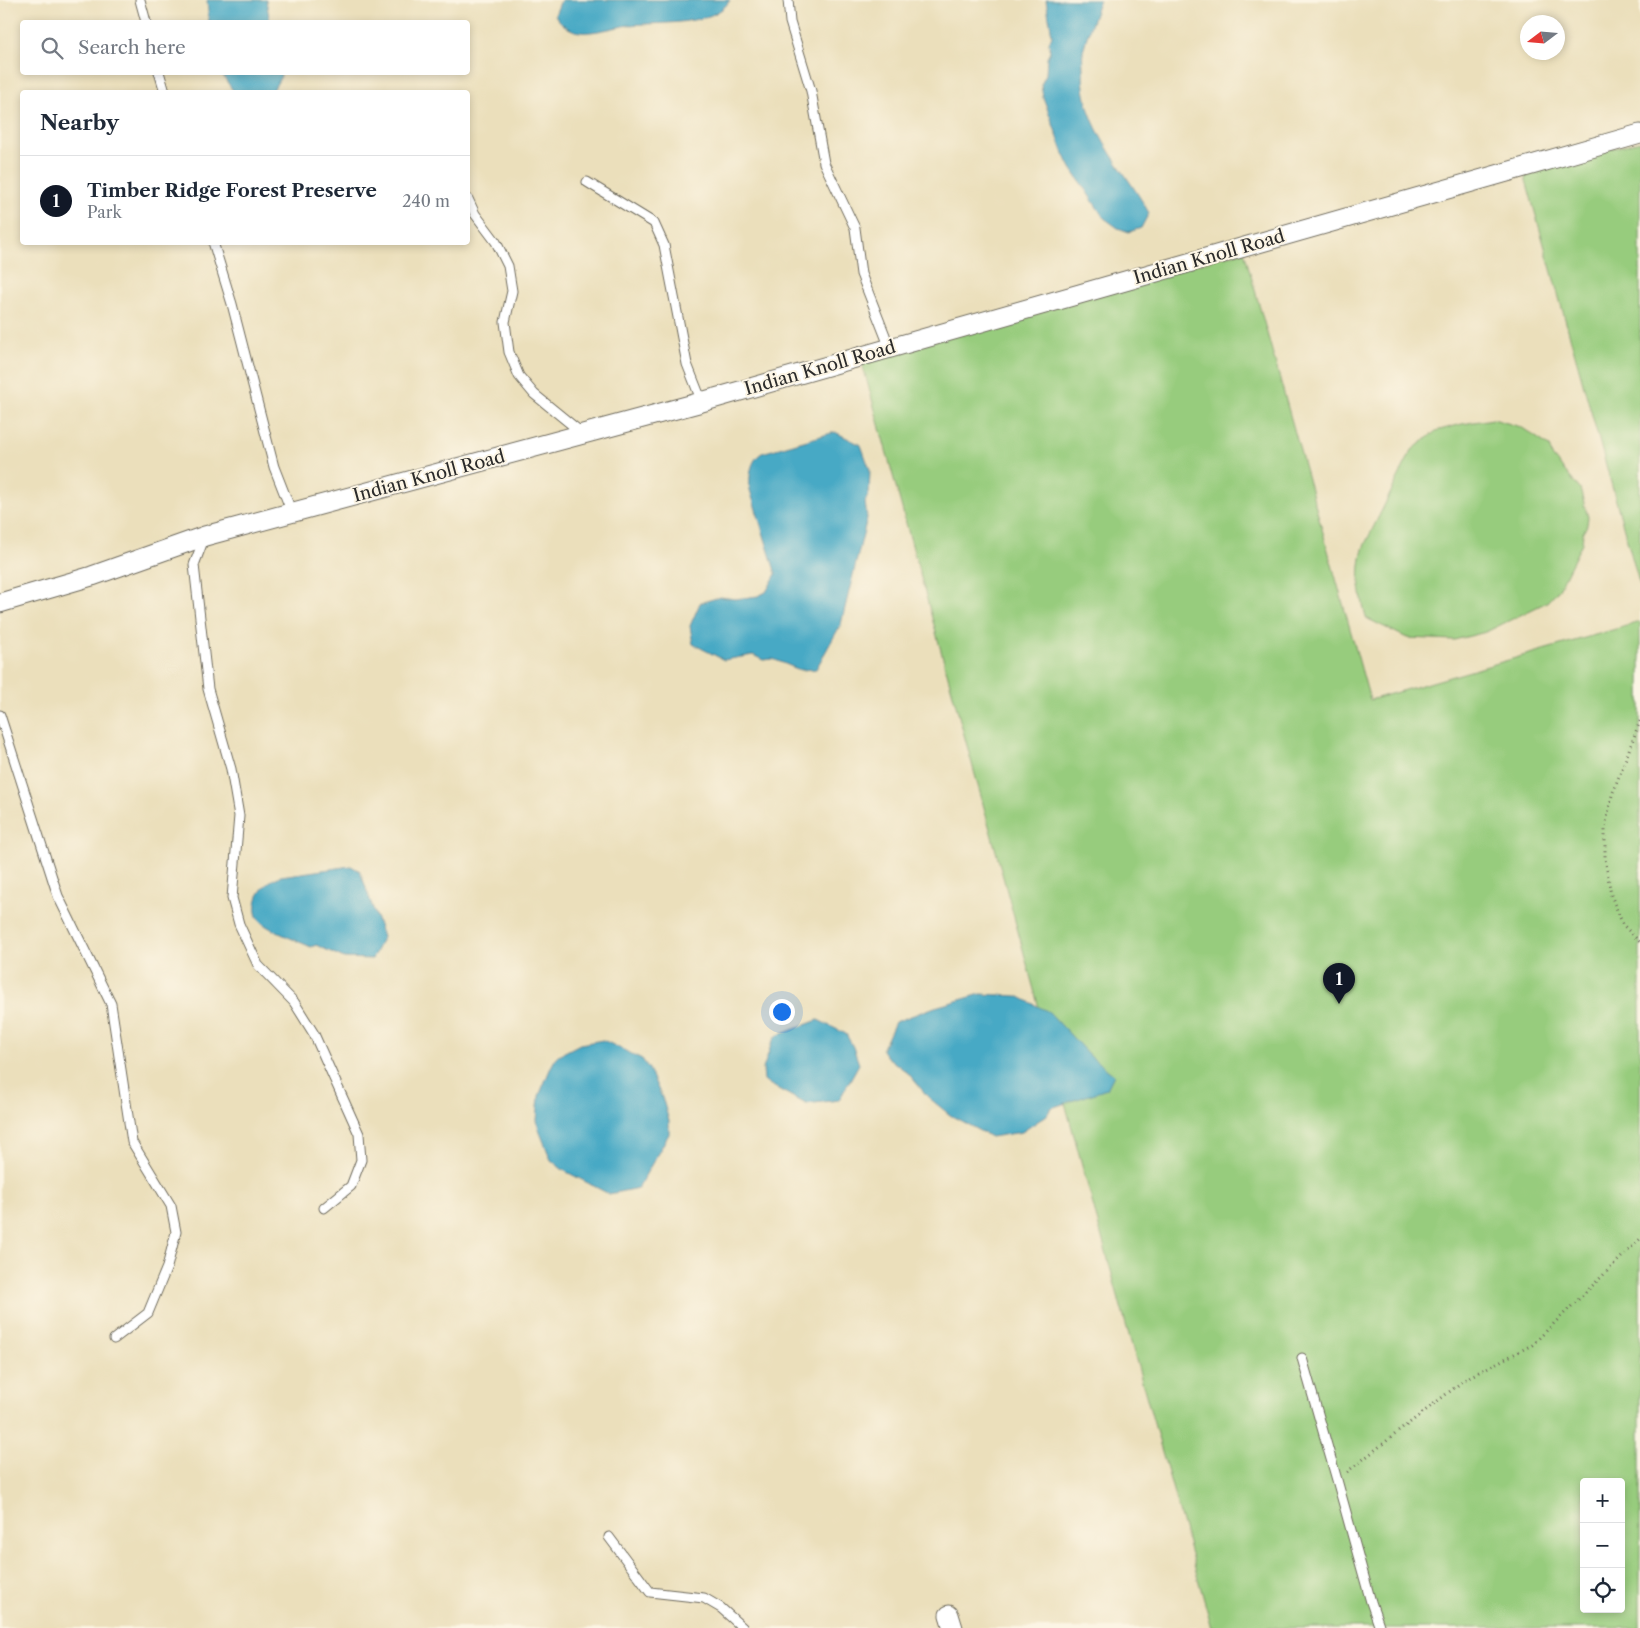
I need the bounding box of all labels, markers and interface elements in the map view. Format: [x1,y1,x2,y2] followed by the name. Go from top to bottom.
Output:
[1520,15,1565,60] north arrow
[20,20,470,75] search box
[38,34,66,62] icon: search
[78,36,186,59] text: Search here
[40,110,119,135] text: Nearby
[87,179,377,202] text: Timber Ridge Forest Preserve
[52,191,60,211] text: 1
[402,191,450,211] text: 240 m
[87,202,122,222] text: Park
[1131,225,1287,289] street label: Indian Knoll Road
[742,336,898,400] street label: Indian Knoll Road
[351,445,507,507] street label: Indian Knoll Road
[1323,963,1355,1004] pin: 1
[769,999,795,1025] your location
[1580,1478,1625,1613] map controls
[1580,1478,1625,1523] button: +
[1580,1523,1625,1568] button: −
[1580,1568,1625,1613] button: locate

